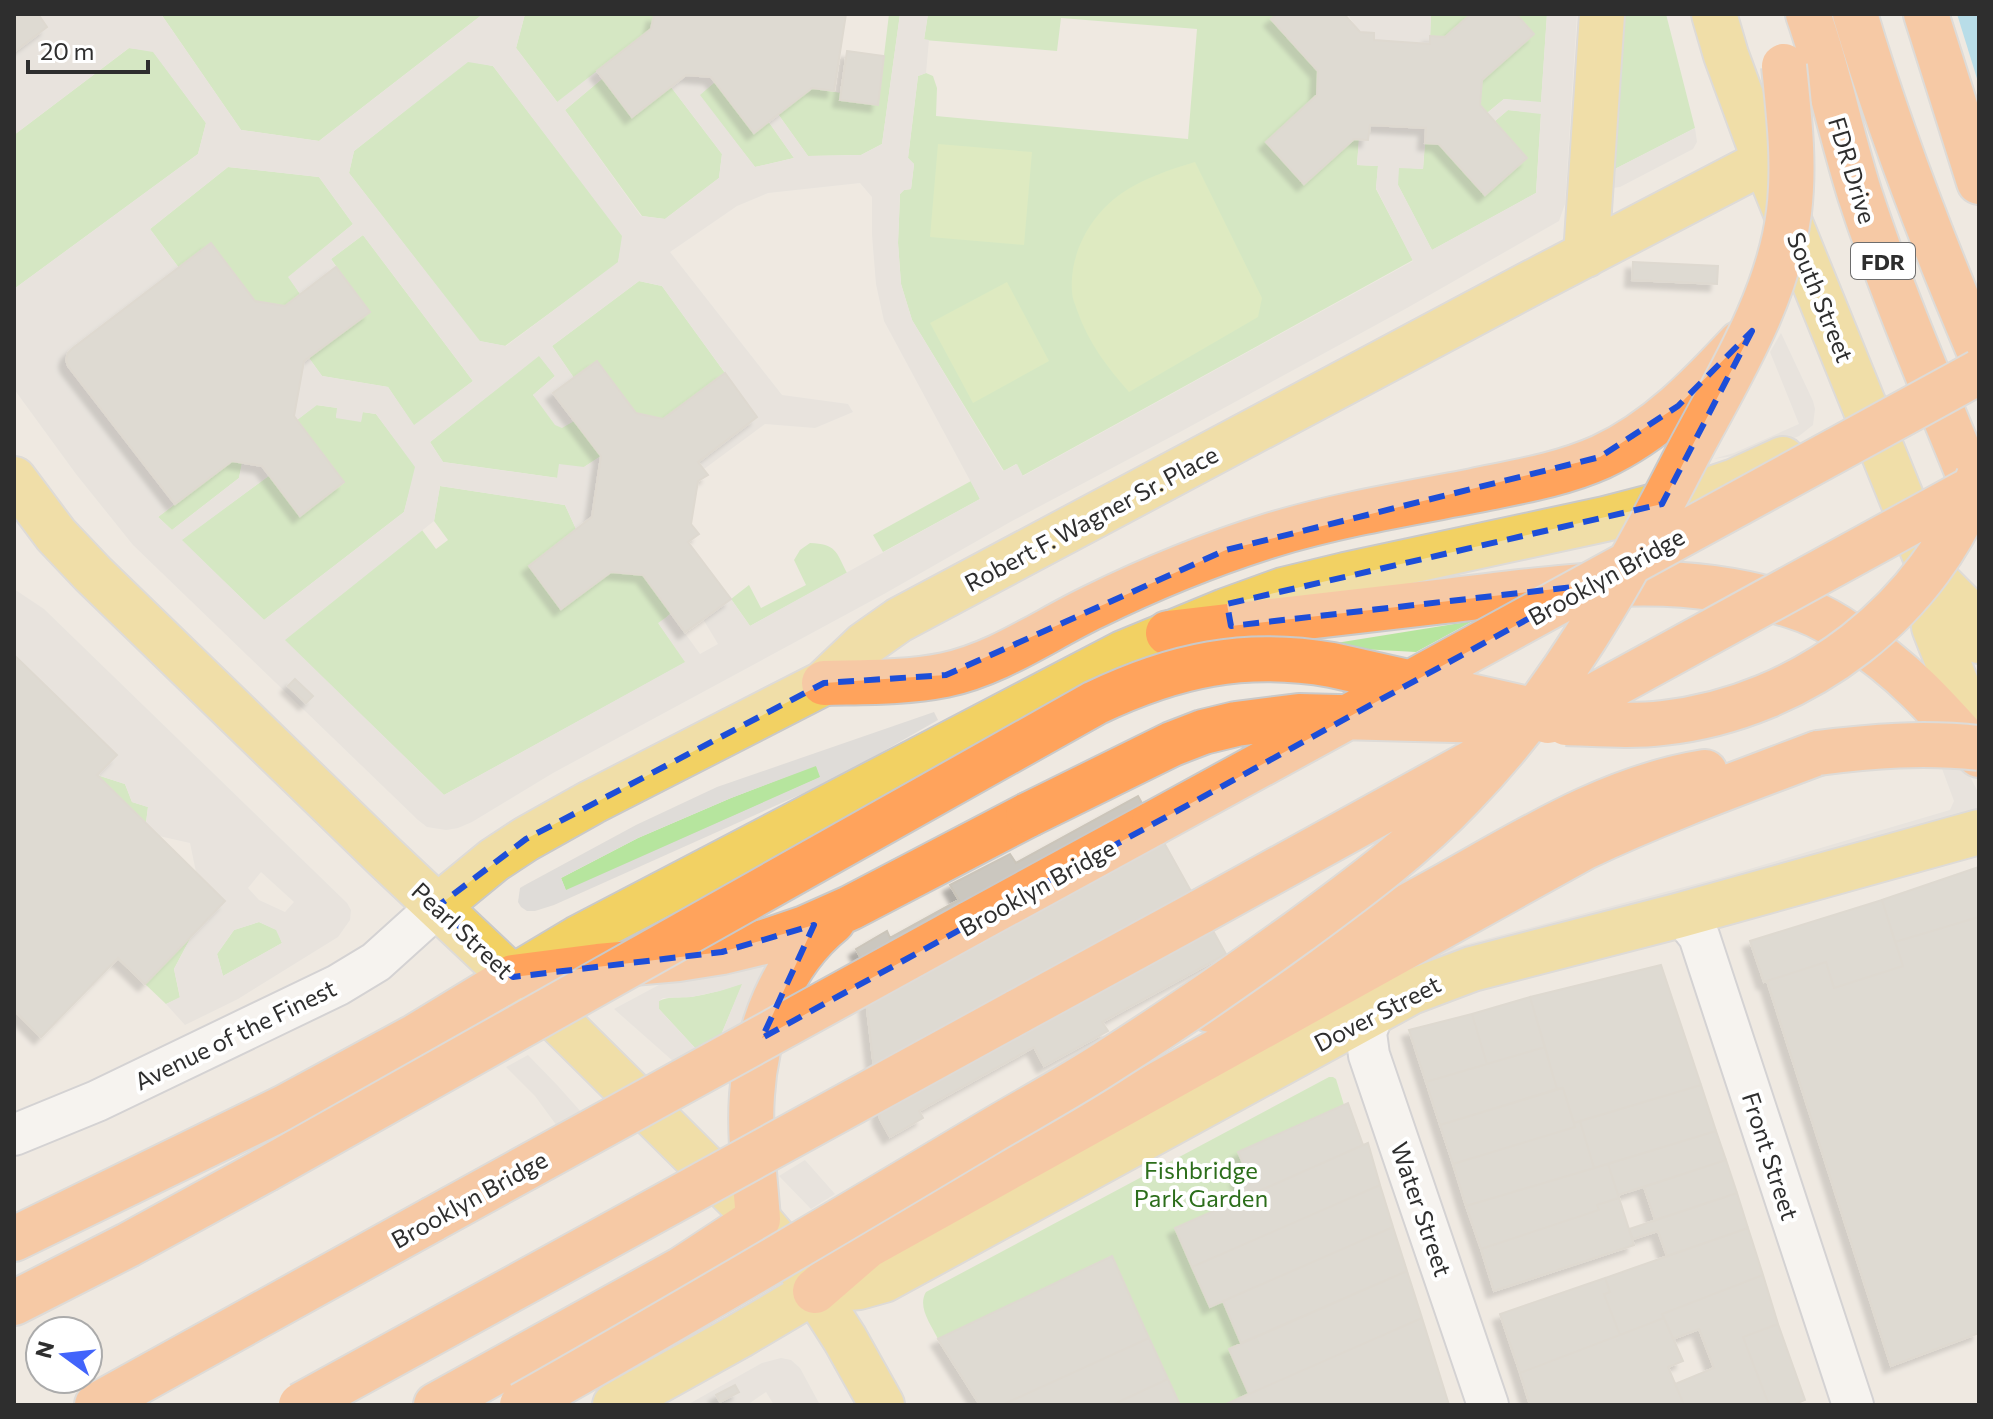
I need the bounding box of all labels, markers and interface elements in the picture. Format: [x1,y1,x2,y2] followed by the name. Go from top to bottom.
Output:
[28,24,148,74] scale bar
[40,36,94,65] text: 20 m
[1823,113,1883,227] street label: FDR Drive
[1782,228,1860,366] street label: South Street
[1851,243,1915,279] road number: FDR
[959,439,1223,597] street label: Robert F. Wagner Sr. Place
[1523,521,1689,631] street label: Brooklyn Bridge
[954,832,1120,942] street label: Brooklyn Bridge
[406,876,520,984] street label: Pearl Street
[1309,969,1445,1057] street label: Dover Street
[129,973,341,1095] street label: Avenue of the Finest
[1737,1088,1805,1224] street label: Front Street
[1385,1138,1459,1280] street label: Water Street
[386,1144,552,1254] street label: Brooklyn Bridge
[1134,1155,1268,1212] park label: Fishbridge Park Garden
[24,1315,104,1395] north arrow
[29,1338,59,1361] text: N

